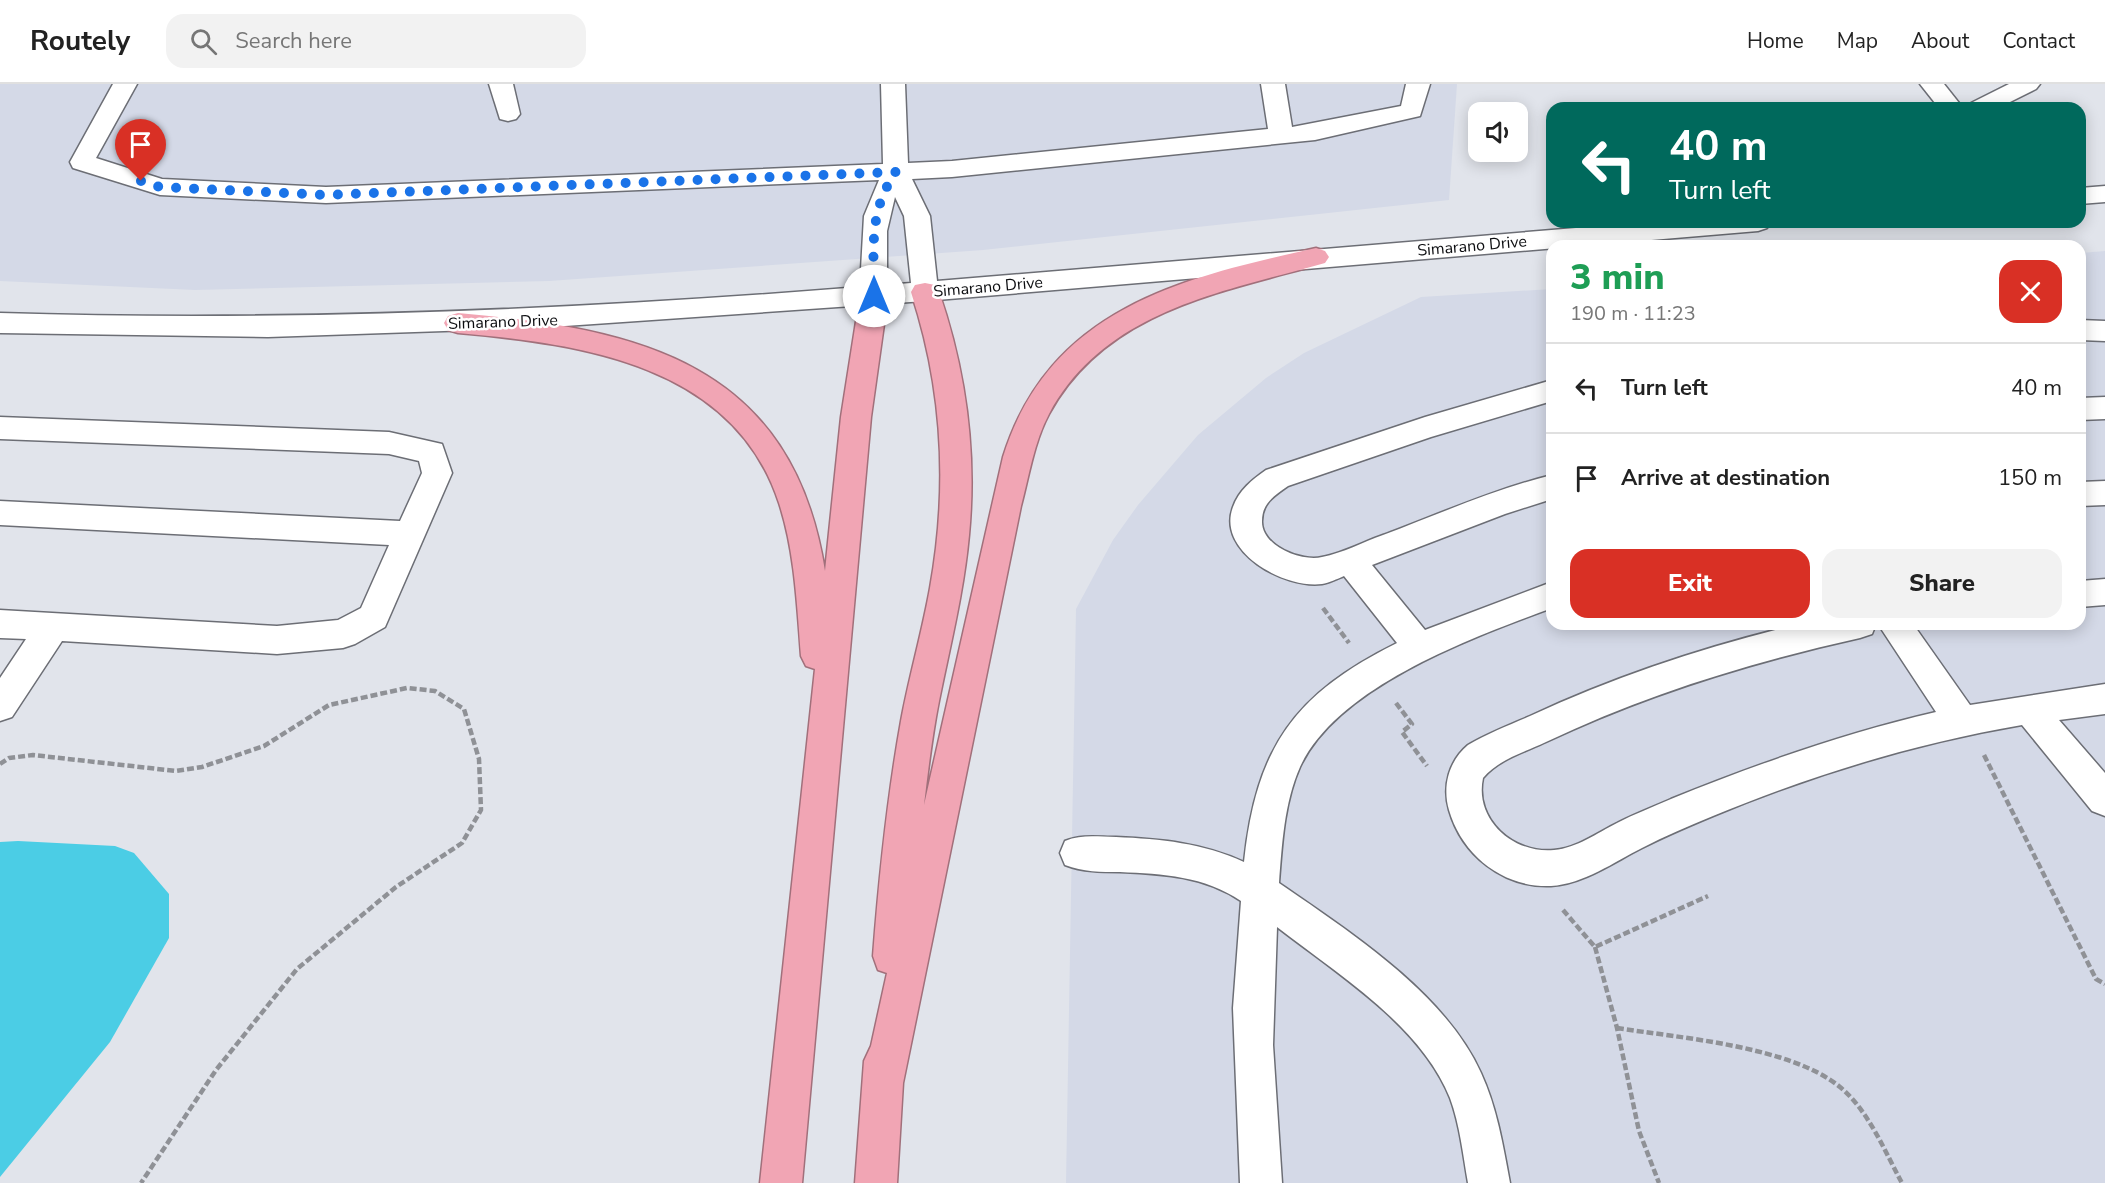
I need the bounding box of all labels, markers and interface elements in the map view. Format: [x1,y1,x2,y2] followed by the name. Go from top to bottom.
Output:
[166,14,586,68] search box
[30,22,130,60] text: Routely
[187,25,220,58] icon: search
[235,26,352,56] text: Search here
[1747,27,1804,55] text: Home
[1837,27,1878,55] text: Map
[1911,27,1969,55] text: About
[2002,27,2075,55] text: Contact
[1468,102,1528,162] map controls
[1468,102,1528,162] button: sound
[1669,118,1768,175] text: 40 m
[115,119,166,181] pin
[1570,126,1648,204] icon: left
[124,128,157,161] icon: arrive
[1669,172,1770,209] text: Turn left
[1416,230,1528,262] street label: Simarano Drive
[1570,253,1665,302] text: 3 min
[1999,260,2062,323] button: close
[842,264,906,328] position arrow
[932,271,1044,303] street label: Simarano Drive
[1570,300,1696,327] text: 190 m · 11:23
[448,309,558,335] street label: Simarano Drive
[1570,372,1603,405] icon: left
[1621,373,1708,403] text: Turn left
[2011,373,2062,403] text: 40 m
[1570,462,1603,495] icon: arrive
[1621,463,1830,493] text: Arrive at destination
[1998,463,2062,493] text: 150 m
[1570,549,1810,618] button: Exit
[1822,549,2062,618] button: Share

